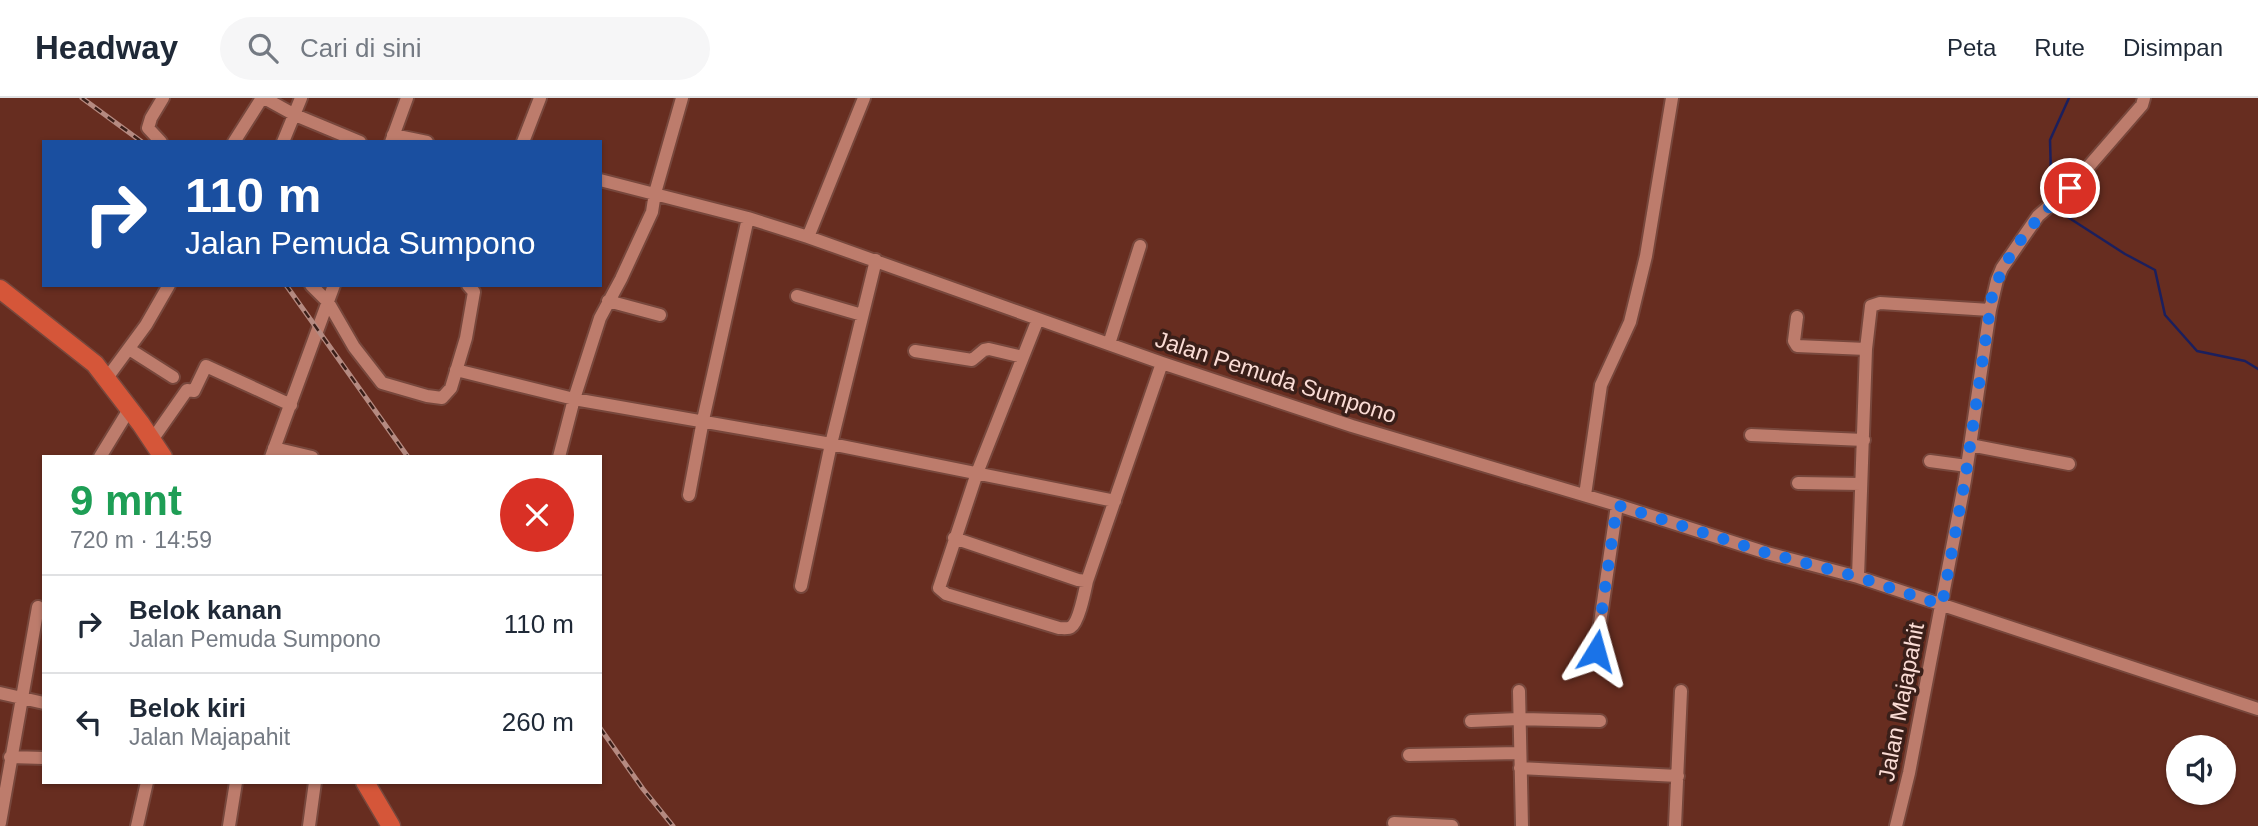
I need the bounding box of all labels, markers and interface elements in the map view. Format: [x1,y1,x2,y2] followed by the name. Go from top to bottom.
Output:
[220,17,710,80] search box
[35,29,178,66] text: Headway
[244,29,282,67] icon: search
[300,33,421,63] text: Cari di sini
[1947,34,1996,61] text: Peta
[2034,34,2085,61] text: Rute
[2123,34,2223,61] text: Disimpan
[2040,158,2100,218] pin
[70,168,161,259] icon: right
[185,168,321,222] text: 110 m
[2051,169,2089,207] icon: arrive
[185,225,535,261] text: Jalan Pemuda Sumpono
[1152,326,1400,428] street label: Jalan Pemuda Sumpono
[70,477,182,524] text: 9 mnt
[500,478,574,552] button: close
[70,527,212,553] text: 720 m · 14:59
[129,595,282,625] text: Belok kanan
[70,605,108,643] icon: right
[504,609,574,639] text: 110 m
[1559,614,1633,688] position arrow
[1873,620,1929,784] street label: Jalan Majapahit
[129,626,381,652] text: Jalan Pemuda Sumpono
[129,693,246,723] text: Belok kiri
[70,703,108,741] icon: left
[502,707,574,737] text: 260 m
[129,724,290,750] text: Jalan Majapahit
[2166,735,2236,805] map controls
[2166,735,2236,805] button: sound

